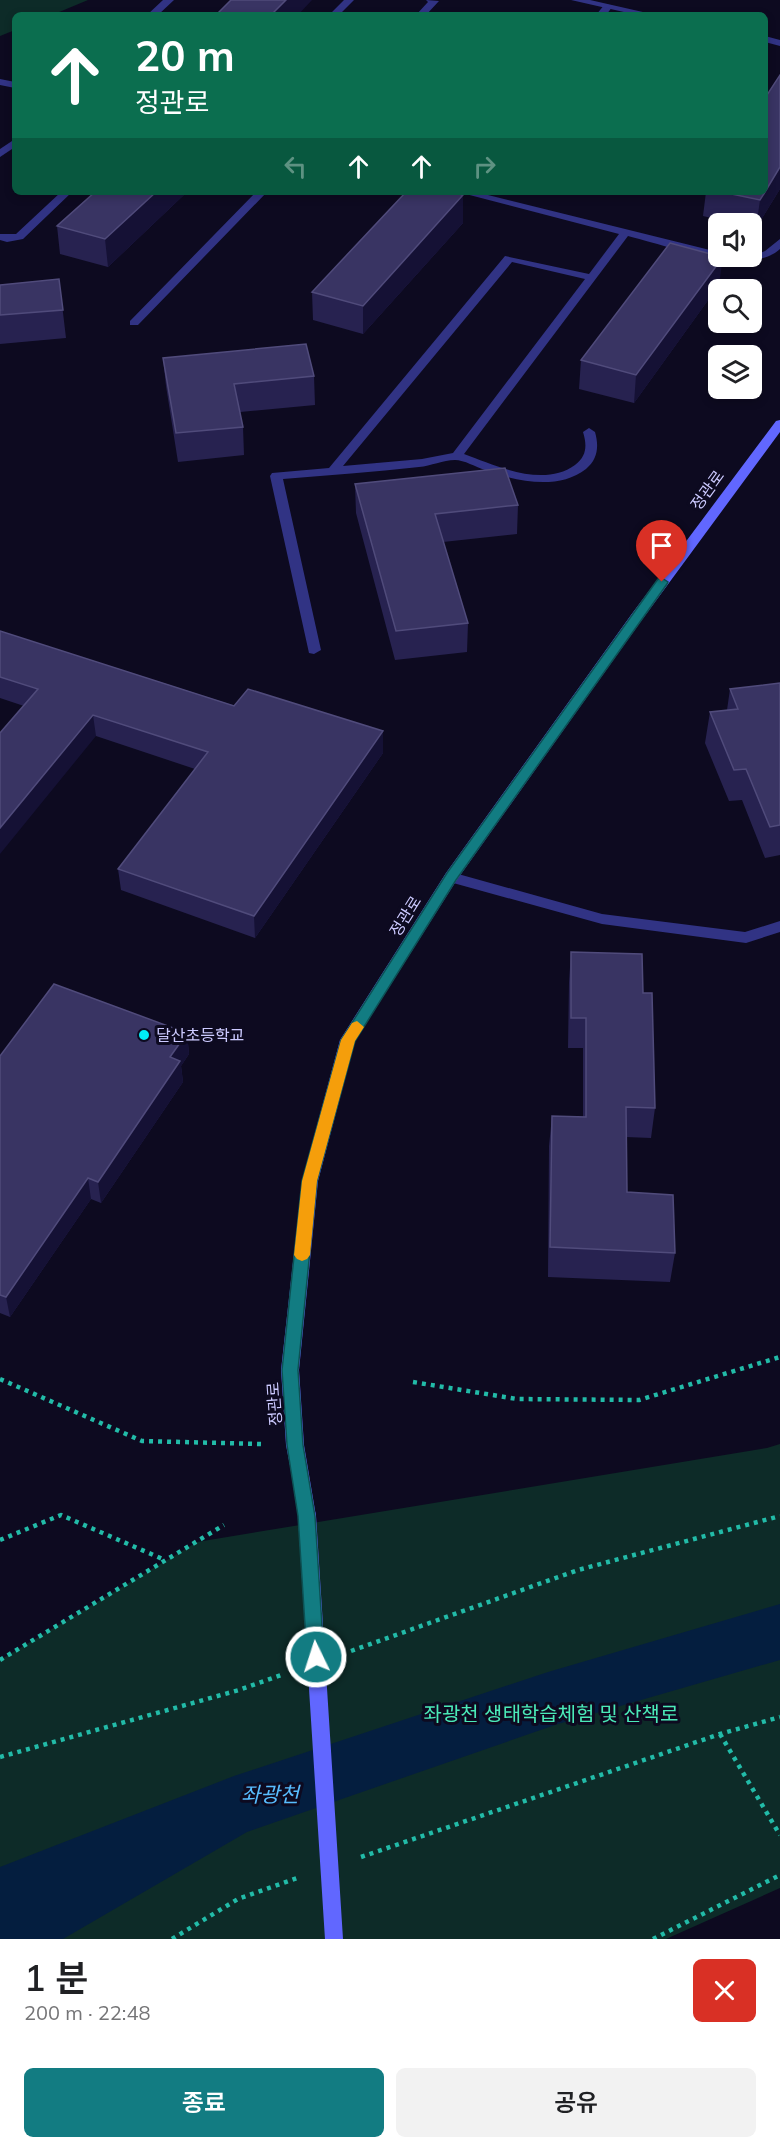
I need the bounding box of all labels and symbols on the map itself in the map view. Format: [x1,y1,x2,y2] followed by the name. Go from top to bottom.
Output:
[686,466,728,514] street label: 정관로
[636,520,687,582] pin
[385,892,425,940] street label: 정관로
[156,1025,244,1045] place label: 달산초등학교
[137,1028,151,1042] marker: 달산초등학교
[262,1381,286,1427] street label: 정관로
[284,1625,348,1689] position arrow
[424,1701,678,1726] park label: 좌광천 생태학습체험 및 산책로
[241,1781,302,1807] water label: 좌광천

